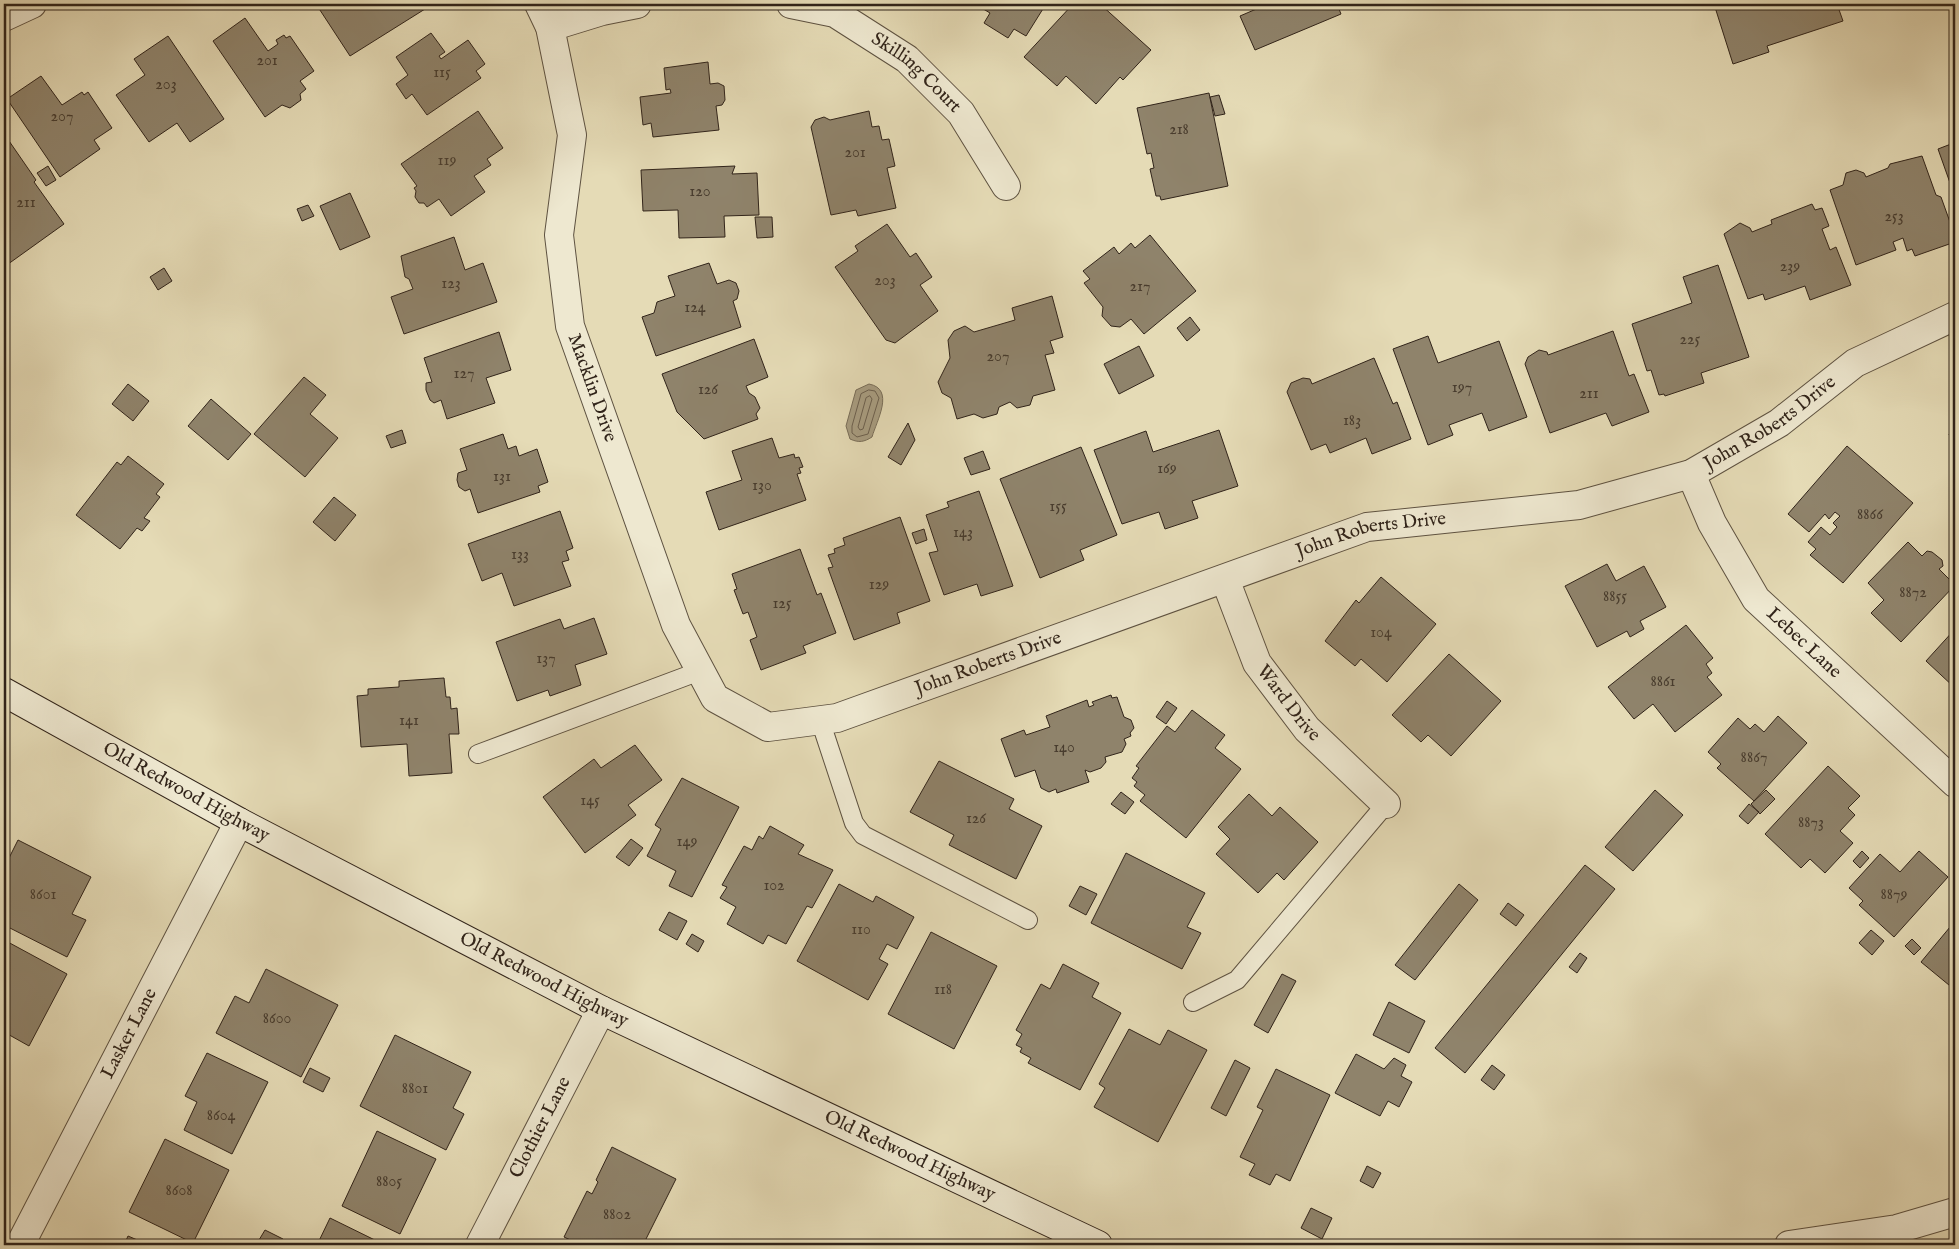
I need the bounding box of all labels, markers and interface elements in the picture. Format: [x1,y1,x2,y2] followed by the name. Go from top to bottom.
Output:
[866,27,967,119] street label: Skilling Court
[256,51,278,71] house number: 201
[433,63,451,83] house number: 115
[155,75,177,95] house number: 203
[51,107,73,127] house number: 207
[1169,120,1189,140] house number: 218
[844,143,866,163] house number: 201
[438,151,456,171] house number: 119
[689,182,711,202] house number: 120
[16,193,36,213] house number: 211
[1884,207,1904,227] house number: 253
[1780,257,1800,277] house number: 239
[874,271,896,291] house number: 203
[441,274,461,294] house number: 123
[1130,277,1150,297] house number: 217
[684,298,706,318] house number: 124
[1680,330,1701,350] house number: 225
[562,331,622,446] street label: Macklin Drive
[987,347,1009,367] house number: 207
[454,364,474,384] house number: 127
[1698,370,1841,477] street label: John Roberts Drive
[1452,378,1472,398] house number: 197
[698,380,718,400] house number: 126
[1579,384,1599,404] house number: 211
[1343,411,1361,431] house number: 183
[1157,459,1177,479] house number: 169
[493,467,511,487] house number: 131
[752,476,772,496] house number: 130
[1049,497,1067,517] house number: 155
[1857,505,1883,525] house number: 8866
[1291,507,1448,564] street label: John Roberts Drive
[953,523,973,543] house number: 143
[511,545,529,565] house number: 133
[869,575,889,595] house number: 129
[1899,583,1927,603] house number: 8872
[1603,587,1627,607] house number: 8855
[772,594,792,614] house number: 125
[1761,602,1847,684] street label: Lebec Lane
[1370,623,1392,643] house number: 104
[910,626,1065,702] street label: John Roberts Drive
[536,649,556,669] house number: 137
[1251,660,1325,747] street label: Ward Drive
[1650,672,1676,692] house number: 8861
[399,711,419,731] house number: 141
[98,737,274,848] street label: Old Redwood Highway
[1053,738,1075,758] house number: 140
[1741,748,1767,768] house number: 8867
[580,791,600,811] house number: 145
[966,809,986,829] house number: 126
[1798,813,1824,833] house number: 8873
[677,832,697,852] house number: 149
[763,876,785,896] house number: 102
[30,885,56,905] house number: 8601
[1880,885,1908,905] house number: 8879
[851,920,871,940] house number: 110
[455,927,633,1033] street label: Old Redwood Highway
[934,980,952,1000] house number: 118
[96,984,163,1083] street label: Lasker Lane
[263,1009,292,1029] house number: 8600
[504,1073,577,1183] street label: Clothier Lane
[402,1079,428,1099] house number: 8801
[820,1105,1000,1207] street label: Old Redwood Highway
[207,1106,236,1126] house number: 8604
[376,1172,402,1192] house number: 8805
[165,1181,193,1201] house number: 8608
[603,1205,631,1225] house number: 8802

